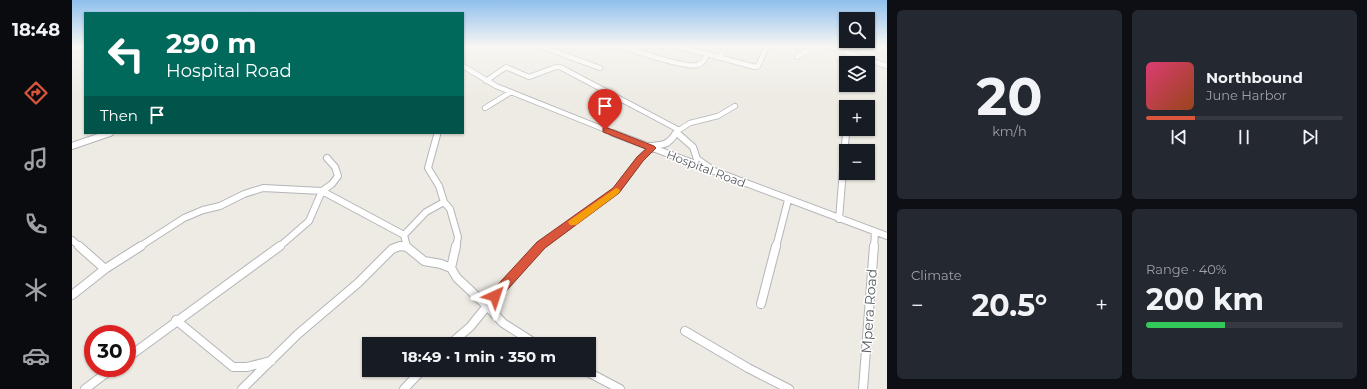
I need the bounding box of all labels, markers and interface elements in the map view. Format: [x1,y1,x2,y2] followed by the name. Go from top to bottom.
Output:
[839,12,875,180] map controls
[839,12,875,48] button: search
[12,19,60,41] text: 18:48
[166,26,257,60] text: 290 m
[100,28,152,80] icon: left
[839,56,875,92] button: layers
[166,60,292,82] text: Hospital Road
[977,65,1043,128] text: 20
[1206,68,1303,87] text: Northbound
[22,79,50,107] icon: directions
[1206,87,1287,103] text: June Harbor
[588,89,622,130] pin
[594,95,616,117] icon: arrive
[839,100,875,136] button: +
[146,104,168,126] icon: arrive
[100,106,138,125] text: Then
[992,123,1027,139] text: km/h
[1168,126,1190,148] icon: previous
[1233,126,1255,148] icon: pause
[1299,126,1321,148] icon: next
[839,144,875,180] button: −
[22,145,50,173] icon: music
[664,147,748,191] street label: Hospital Road
[22,210,50,238] icon: phone
[1146,261,1227,277] text: Range · 40%
[911,267,962,283] text: Climate
[857,268,881,354] street label: Mpera Road
[474,275,516,317] position arrow
[22,276,50,304] icon: climate
[1146,281,1264,318] text: 200 km
[972,287,1047,324] text: 20.5°
[911,292,924,319] text: −
[1095,292,1108,319] text: +
[84,325,136,377] speed limit sign: 30
[22,342,50,370] icon: car
[402,347,556,366] text: 18:49 · 1 min · 350 m

